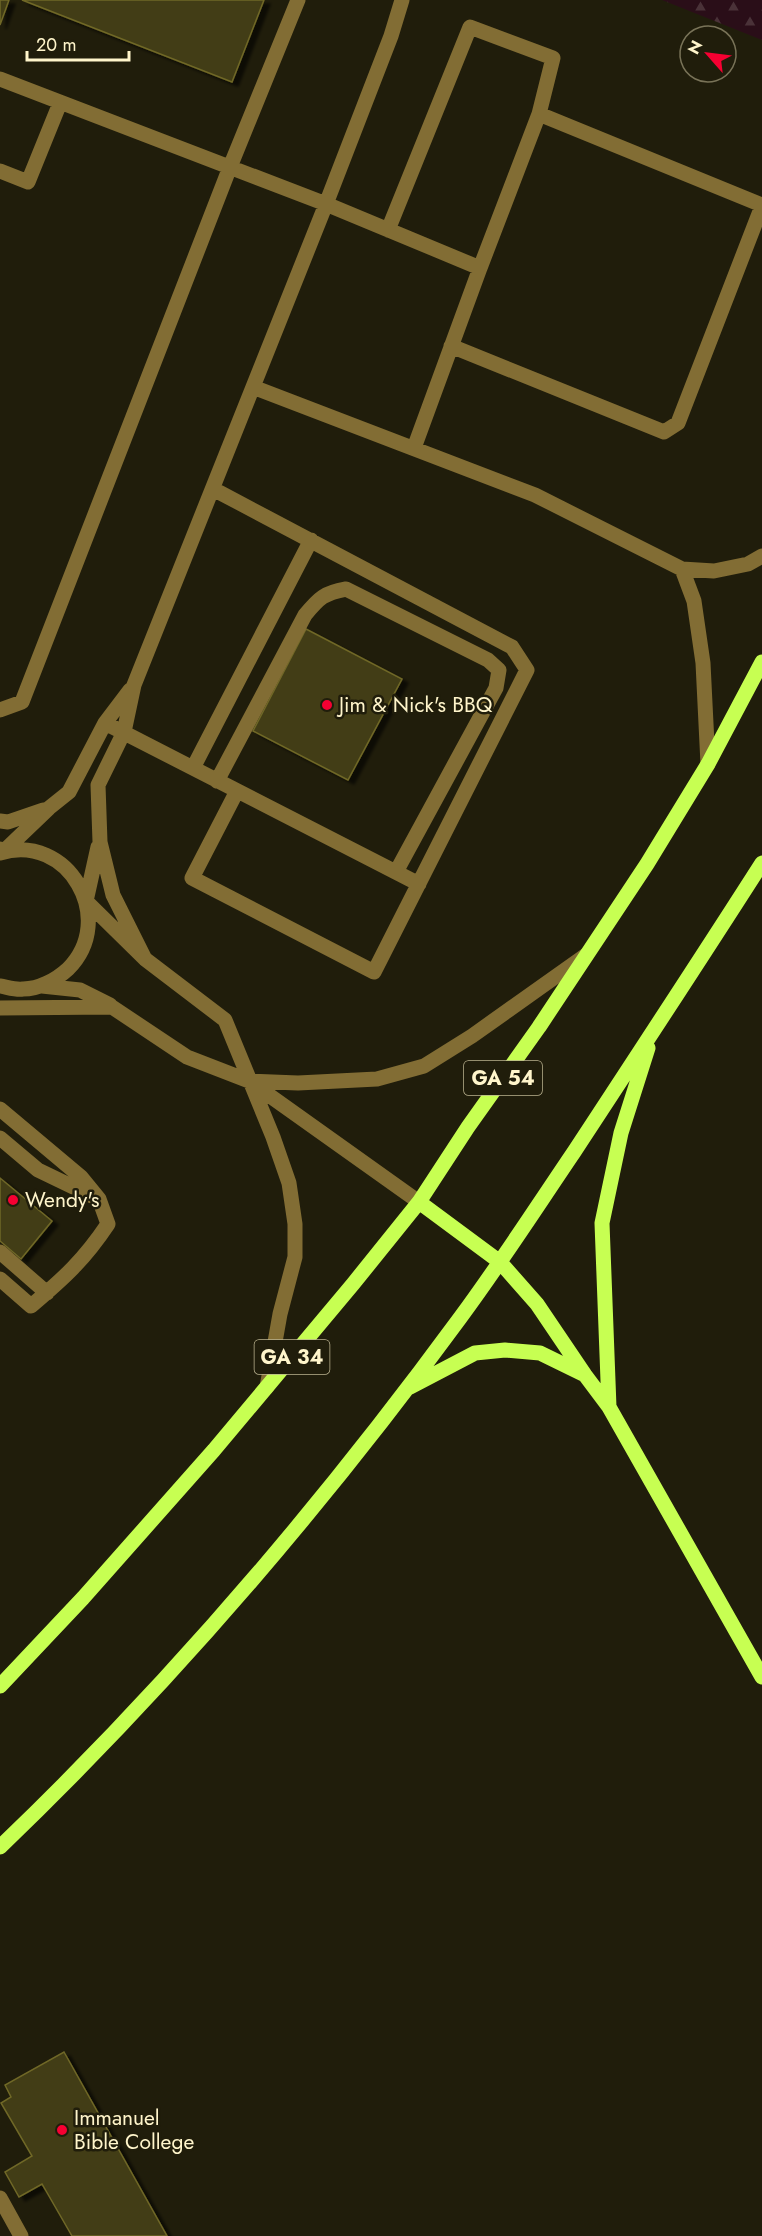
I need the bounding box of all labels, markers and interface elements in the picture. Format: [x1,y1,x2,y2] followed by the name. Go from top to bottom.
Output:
[27,24,129,62] scale bar
[678,24,738,84] north arrow
[36,32,76,58] text: 20 m
[682,36,708,58] text: N
[336,690,493,720] place label: Jim & Nick's BBQ
[320,698,334,712] marker: Jim & Nick's BBQ
[464,1061,542,1095] road number: GA 54
[25,1185,100,1215] place label: Wendy's
[6,1193,20,1207] marker: Wendy's
[254,1340,330,1374] road number: GA 34
[74,2103,194,2157] place label: Immanuel Bible College
[55,2123,69,2137] marker: Immanuel Bible College

